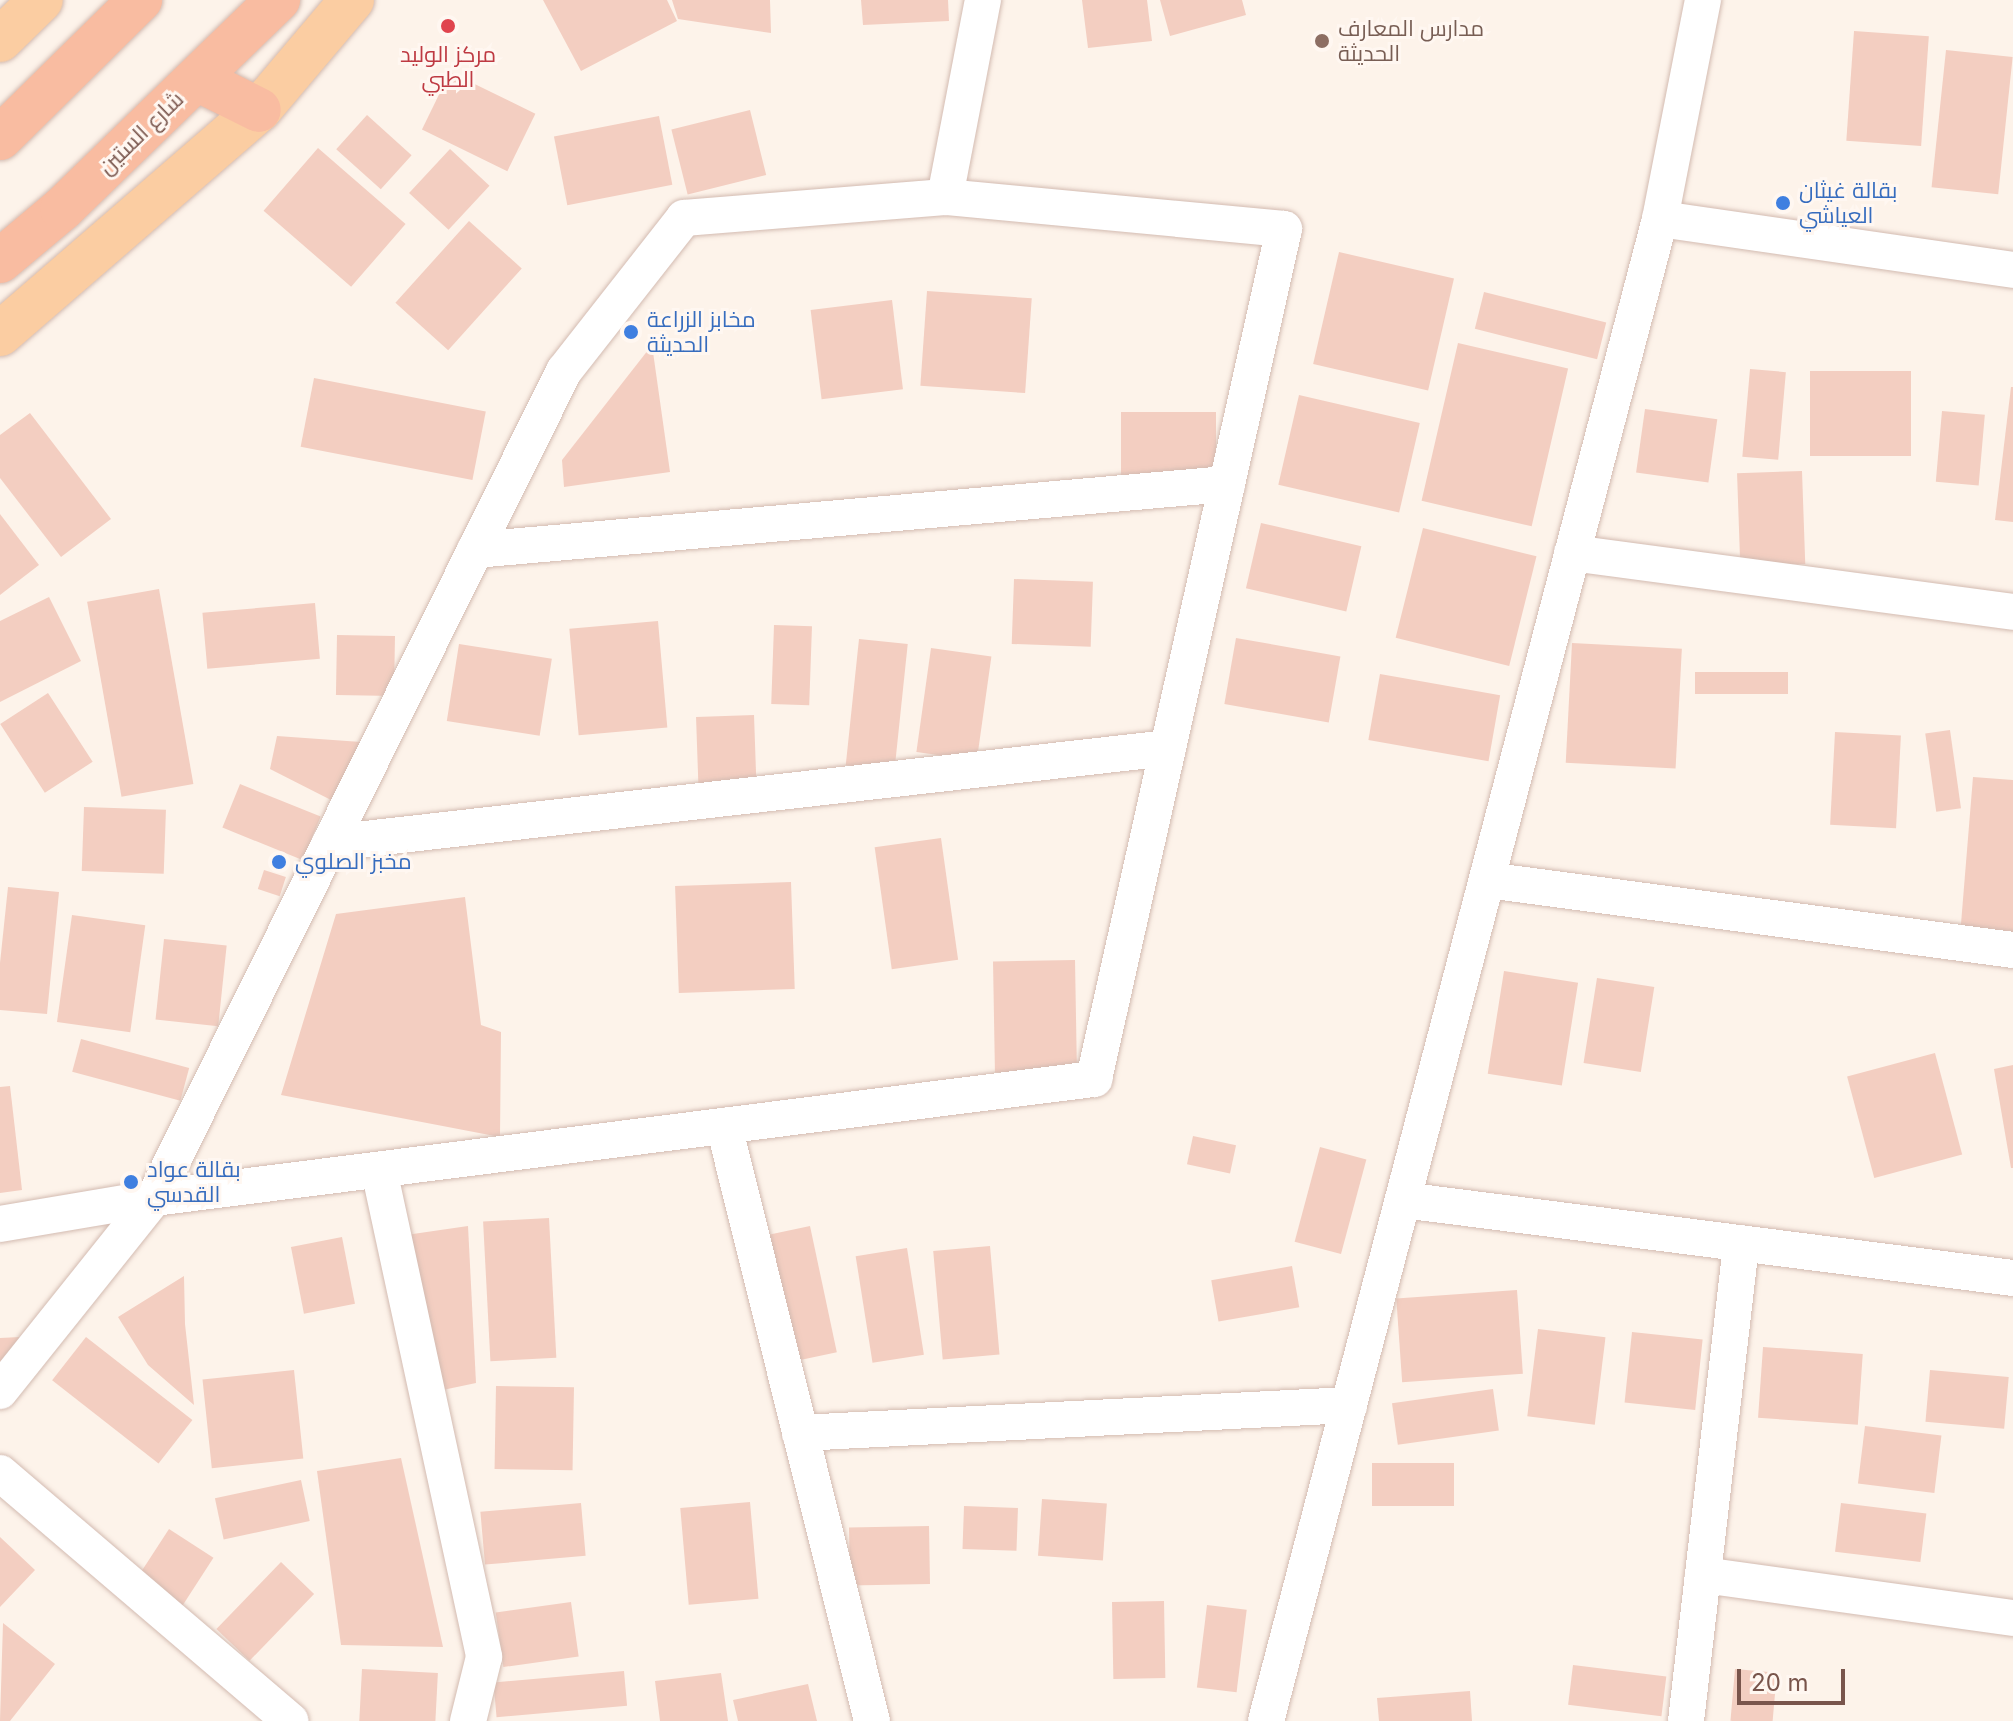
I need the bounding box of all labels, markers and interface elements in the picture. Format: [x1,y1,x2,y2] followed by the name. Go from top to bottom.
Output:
[437,15,459,37] marker: مركز الوليد الطبي
[1338,15,1484,66] place label: مدارس المعارف الحديثة
[1313,32,1331,50] marker: مدارس المعارف الحديثة
[400,41,496,92] place label: مركز الوليد الطبي
[93,86,189,180] street label: شارع الستين
[1799,177,1897,228] place label: بقالة غيثان العياشي
[1774,194,1792,212] marker: بقالة غيثان العياشي
[647,306,756,358] place label: مخابز الزراعة الحديثة
[622,323,640,341] marker: مخابز الزراعة الحديثة
[295,849,412,875] place label: مخبز الصلوي
[270,853,288,871] marker: مخبز الصلوي
[147,1156,241,1208] place label: بقالة عواد القدسي
[122,1173,140,1191] marker: بقالة عواد القدسي
[1741,1653,1849,1703] scale bar
[1751,1668,1809,1697] text: 20 m

